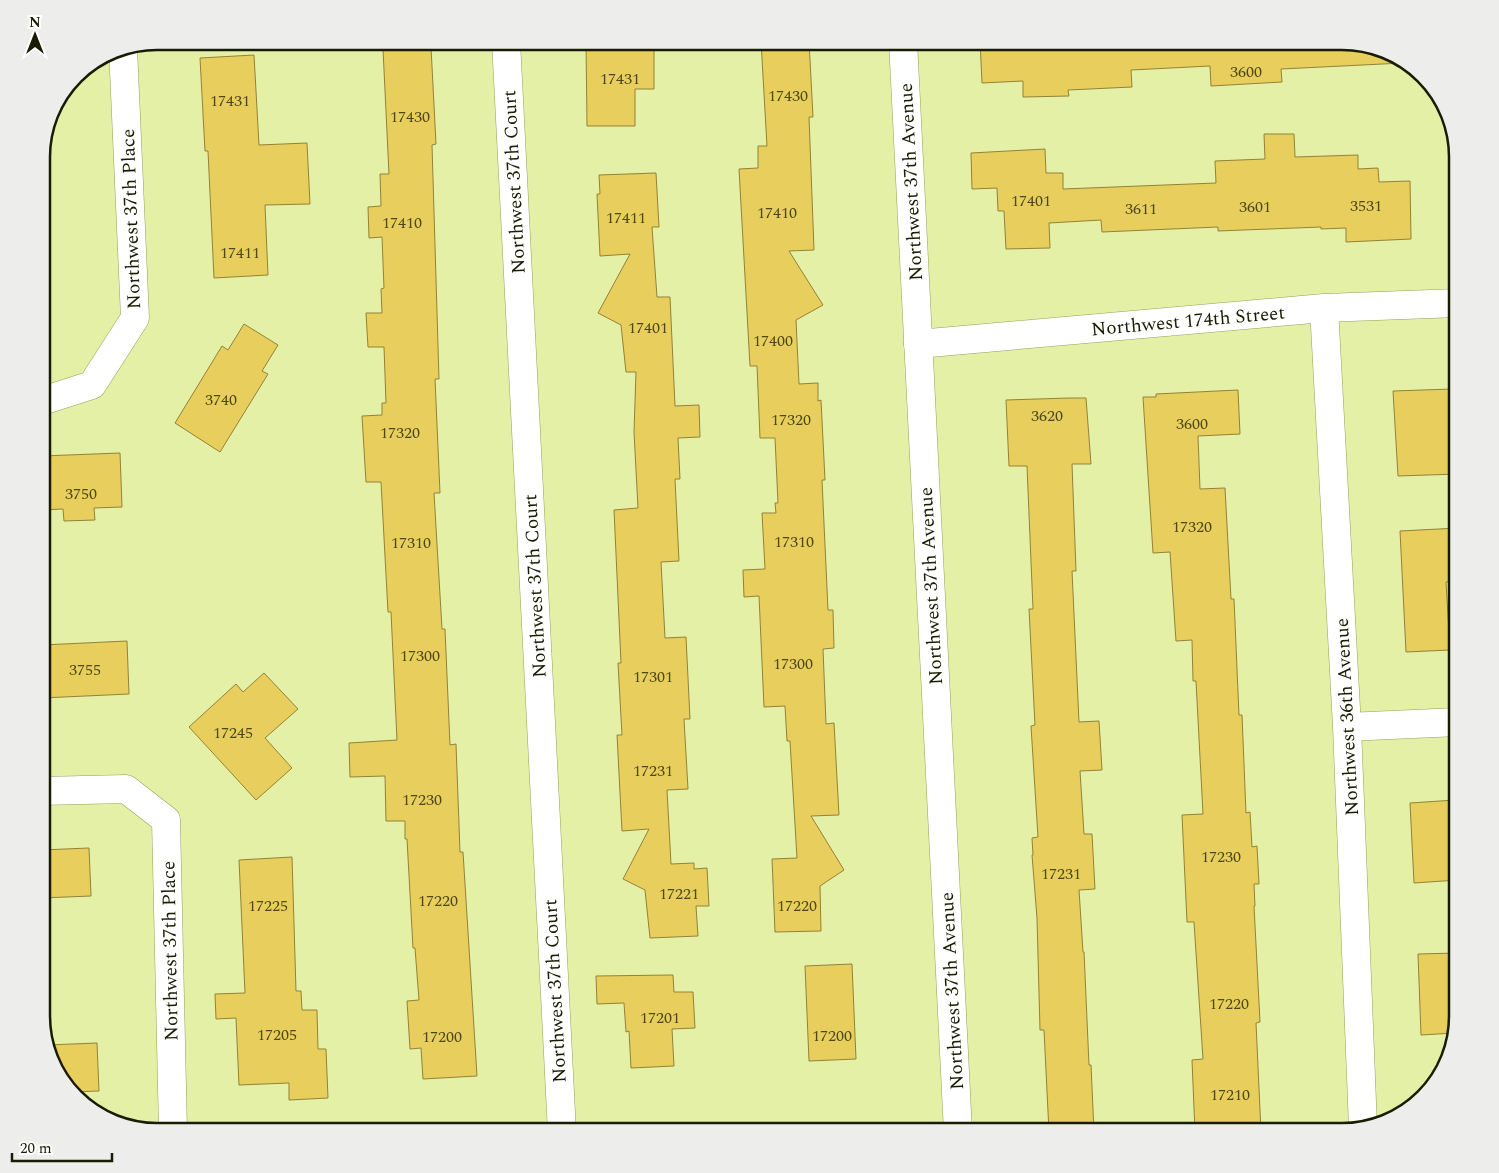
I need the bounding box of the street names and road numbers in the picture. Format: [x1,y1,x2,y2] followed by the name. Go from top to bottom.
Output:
[892,82,931,281] street label: Northwest 37th Avenue
[495,89,534,275] street label: Northwest 37th Court
[114,128,149,310] street label: Northwest 37th Place
[1090,299,1287,344] street label: Northwest 174th Street
[912,486,951,685] street label: Northwest 37th Avenue
[516,493,555,679] street label: Northwest 37th Court
[1328,617,1367,816] street label: Northwest 36th Avenue
[154,861,187,1041] street label: Northwest 37th Place
[933,891,972,1090] street label: Northwest 37th Avenue
[536,898,575,1084] street label: Northwest 37th Court

